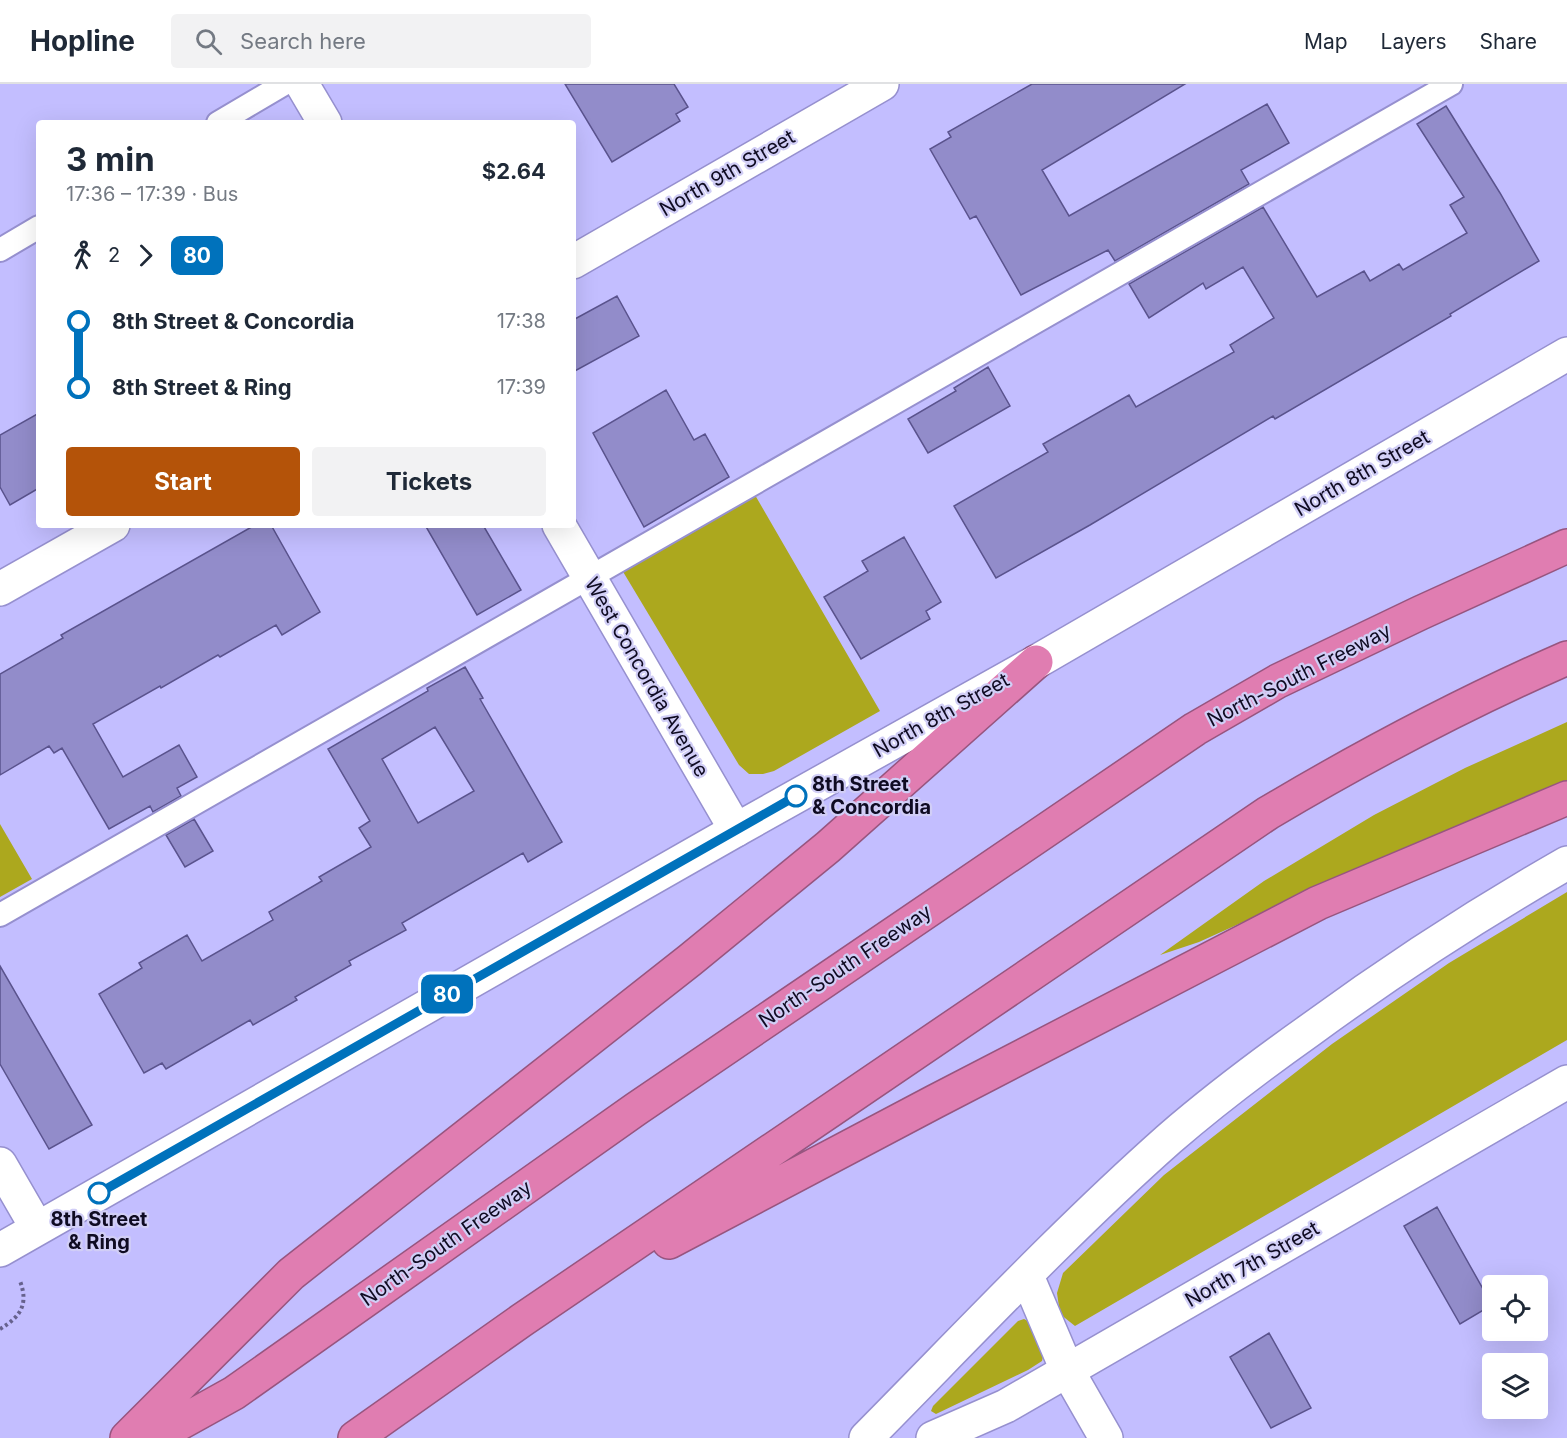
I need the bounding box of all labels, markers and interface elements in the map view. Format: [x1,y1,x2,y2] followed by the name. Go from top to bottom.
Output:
[171,14,591,68] search box
[30,24,135,58] text: Hopline
[192,25,225,58] icon: search
[240,28,366,54] text: Search here
[1304,29,1348,54] text: Map
[1381,29,1447,54] text: Layers
[1480,29,1537,54] text: Share
[655,124,799,221] street label: North 9th Street
[66,139,155,179] text: 3 min
[482,158,546,184] text: $2.64
[66,182,238,206] text: 17:36 – 17:39 · Bus
[66,239,99,272] icon: walk
[129,239,162,272] icon: forward
[108,243,120,267] text: 2
[183,243,211,268] text: 80
[112,308,355,334] text: 8th Street & Concordia
[497,309,546,333] text: 17:38
[112,374,292,400] text: 8th Street & Ring
[497,375,546,399] text: 17:39
[1290,424,1434,521] street label: North 8th Street
[66,447,300,516] button: Start
[312,447,546,516] button: Tickets
[580,573,714,781] street label: West Concordia Avenue
[1203,618,1395,732] street label: North-South Freeway
[869,668,1014,762] street label: North 8th Street
[812,772,931,819] place label: 8th Street & Concordia
[785,785,807,807] marker: 8th Street & Concordia
[754,899,936,1033] street label: North-South Freeway
[420,974,474,1014] line badge: 80
[433,982,461,1007] text: 80
[356,1175,536,1311] street label: North-South Freeway
[88,1182,110,1204] marker: 8th Street & Ring
[51,1207,147,1254] place label: 8th Street & Ring
[1181,1216,1324,1312] street label: North 7th Street
[1482,1275,1548,1419] map controls
[1482,1275,1548,1341] button: locate
[1482,1353,1548,1419] button: layers

